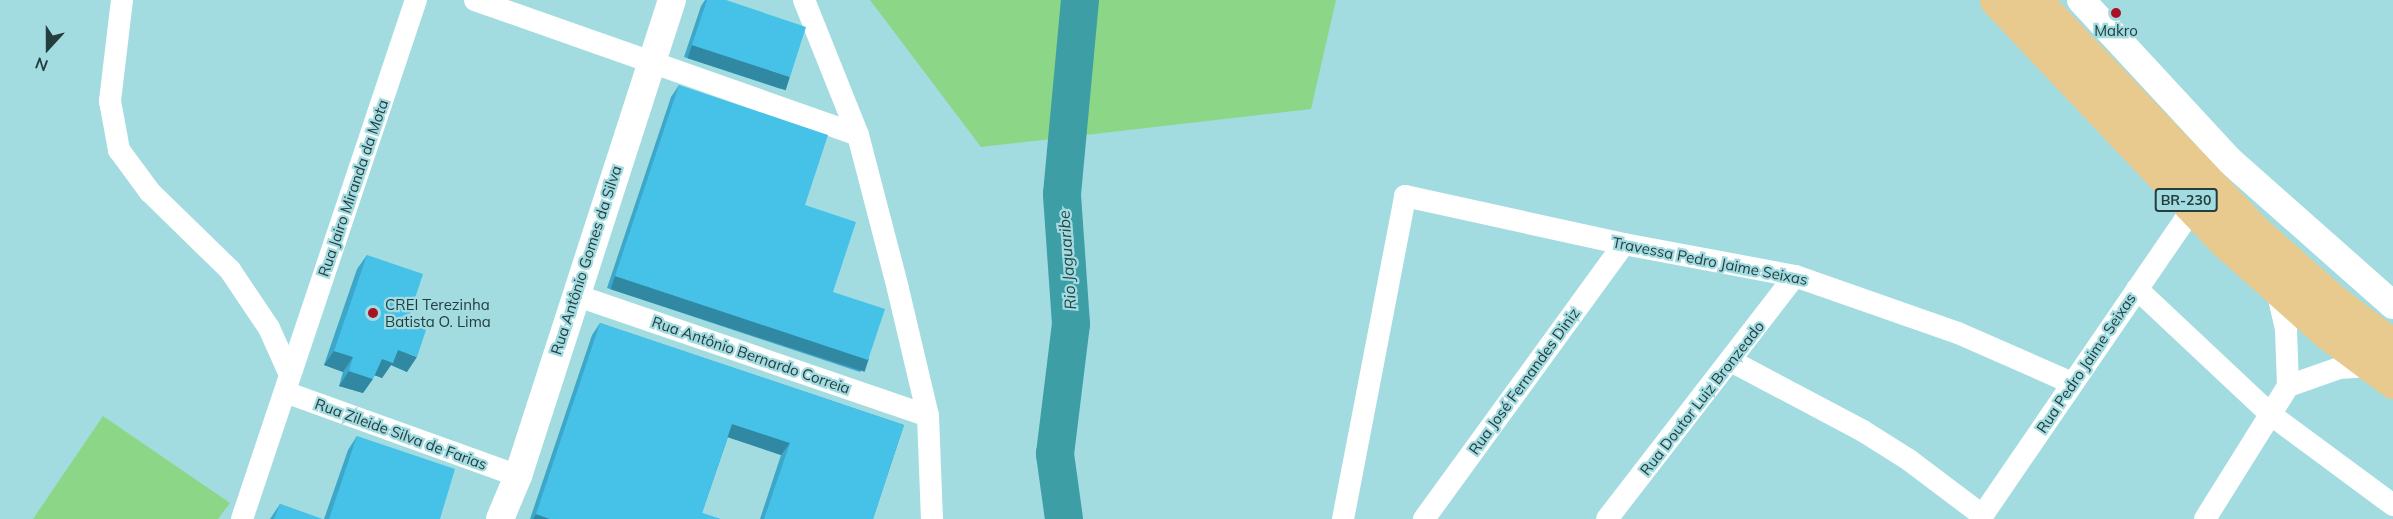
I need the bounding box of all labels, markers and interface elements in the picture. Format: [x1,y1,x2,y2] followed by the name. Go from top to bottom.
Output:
[2109,6,2123,20] marker: Makro
[18,18,78,78] north arrow
[2094,22,2138,40] place label: Makro
[32,53,51,76] text: N
[314,97,392,279] street label: Rua Jairo Miranda da Mota
[547,163,625,357] street label: Rua Antônio Gomes da Silva
[2154,189,2218,211] road number: BR-230
[1054,210,1080,310] water label: Rio Jaguaribe
[1611,233,1809,289] street label: Travessa Pedro Jaime Seixas
[2033,290,2139,436] street label: Rua Pedro Jaime Seixas
[385,295,491,330] place label: CREI Terezinha Batista O. Lima
[1465,304,1583,458] street label: Rua José Fernandes Diniz
[366,306,380,320] marker: CREI Terezinha Batista O. Lima
[649,313,853,397] street label: Rua Antônio Bernardo Correia
[1636,317,1768,479] street label: Rua Doutor Luiz Bronzeado
[313,394,489,474] street label: Rua Zileide Silva de Farias

